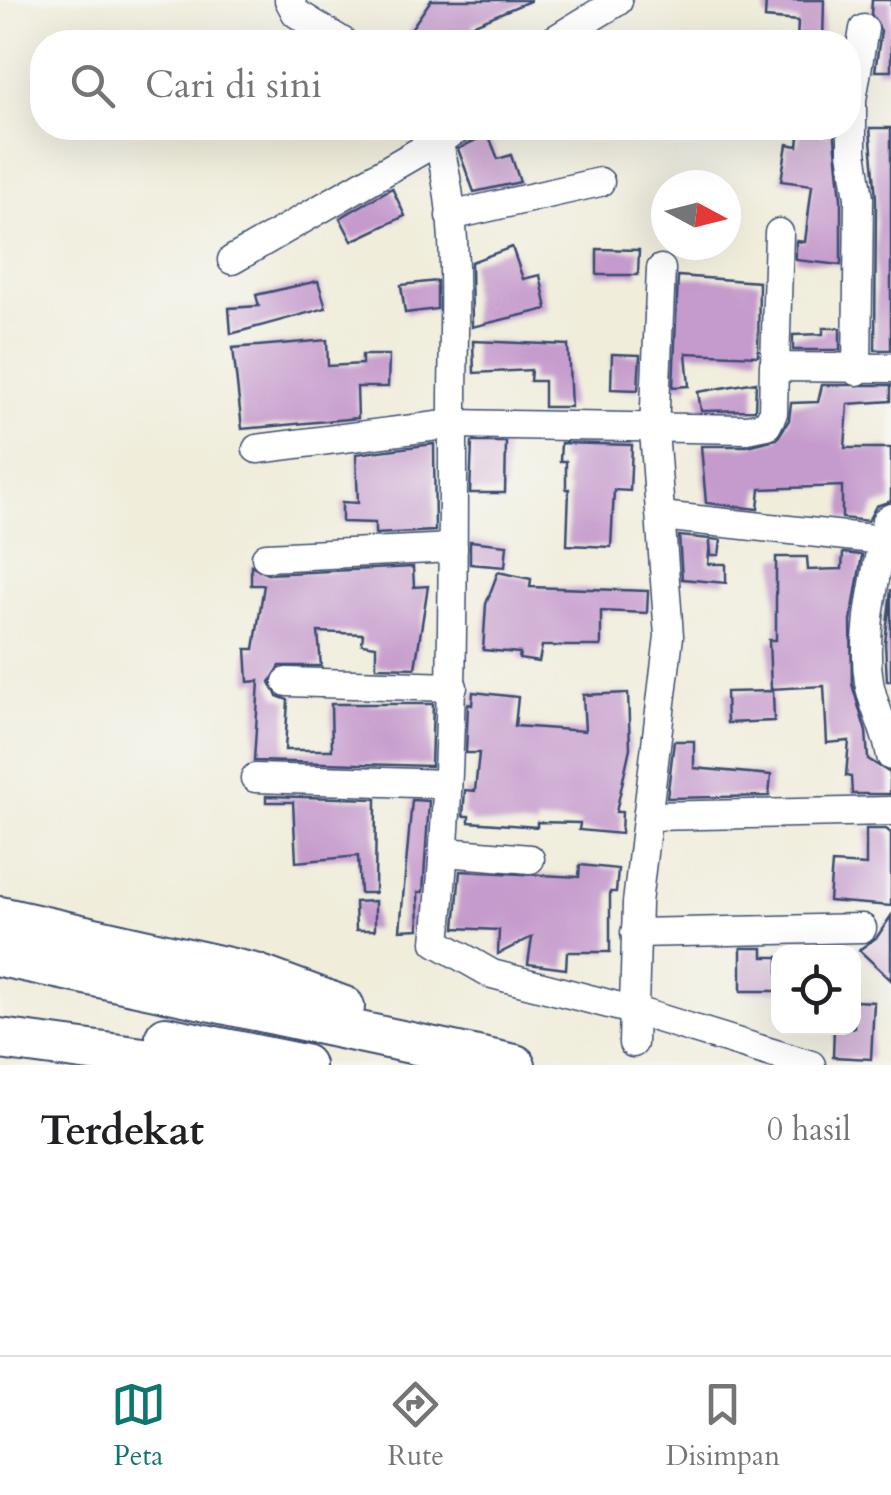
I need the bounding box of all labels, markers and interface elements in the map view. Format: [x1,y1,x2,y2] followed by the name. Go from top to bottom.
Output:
[30,30,861,140] search box
[65,58,120,113] icon: search
[145,59,322,111] text: Cari di sini
[651,170,741,260] north arrow
[771,945,861,1035] map controls
[771,945,861,1035] button: locate
[40,1102,204,1159] text: Terdekat
[767,1108,851,1152] text: 0 hasil
[111,1377,166,1475] tab: Peta
[388,1377,444,1475] tab: Rute
[666,1377,780,1475] tab: Disimpan

